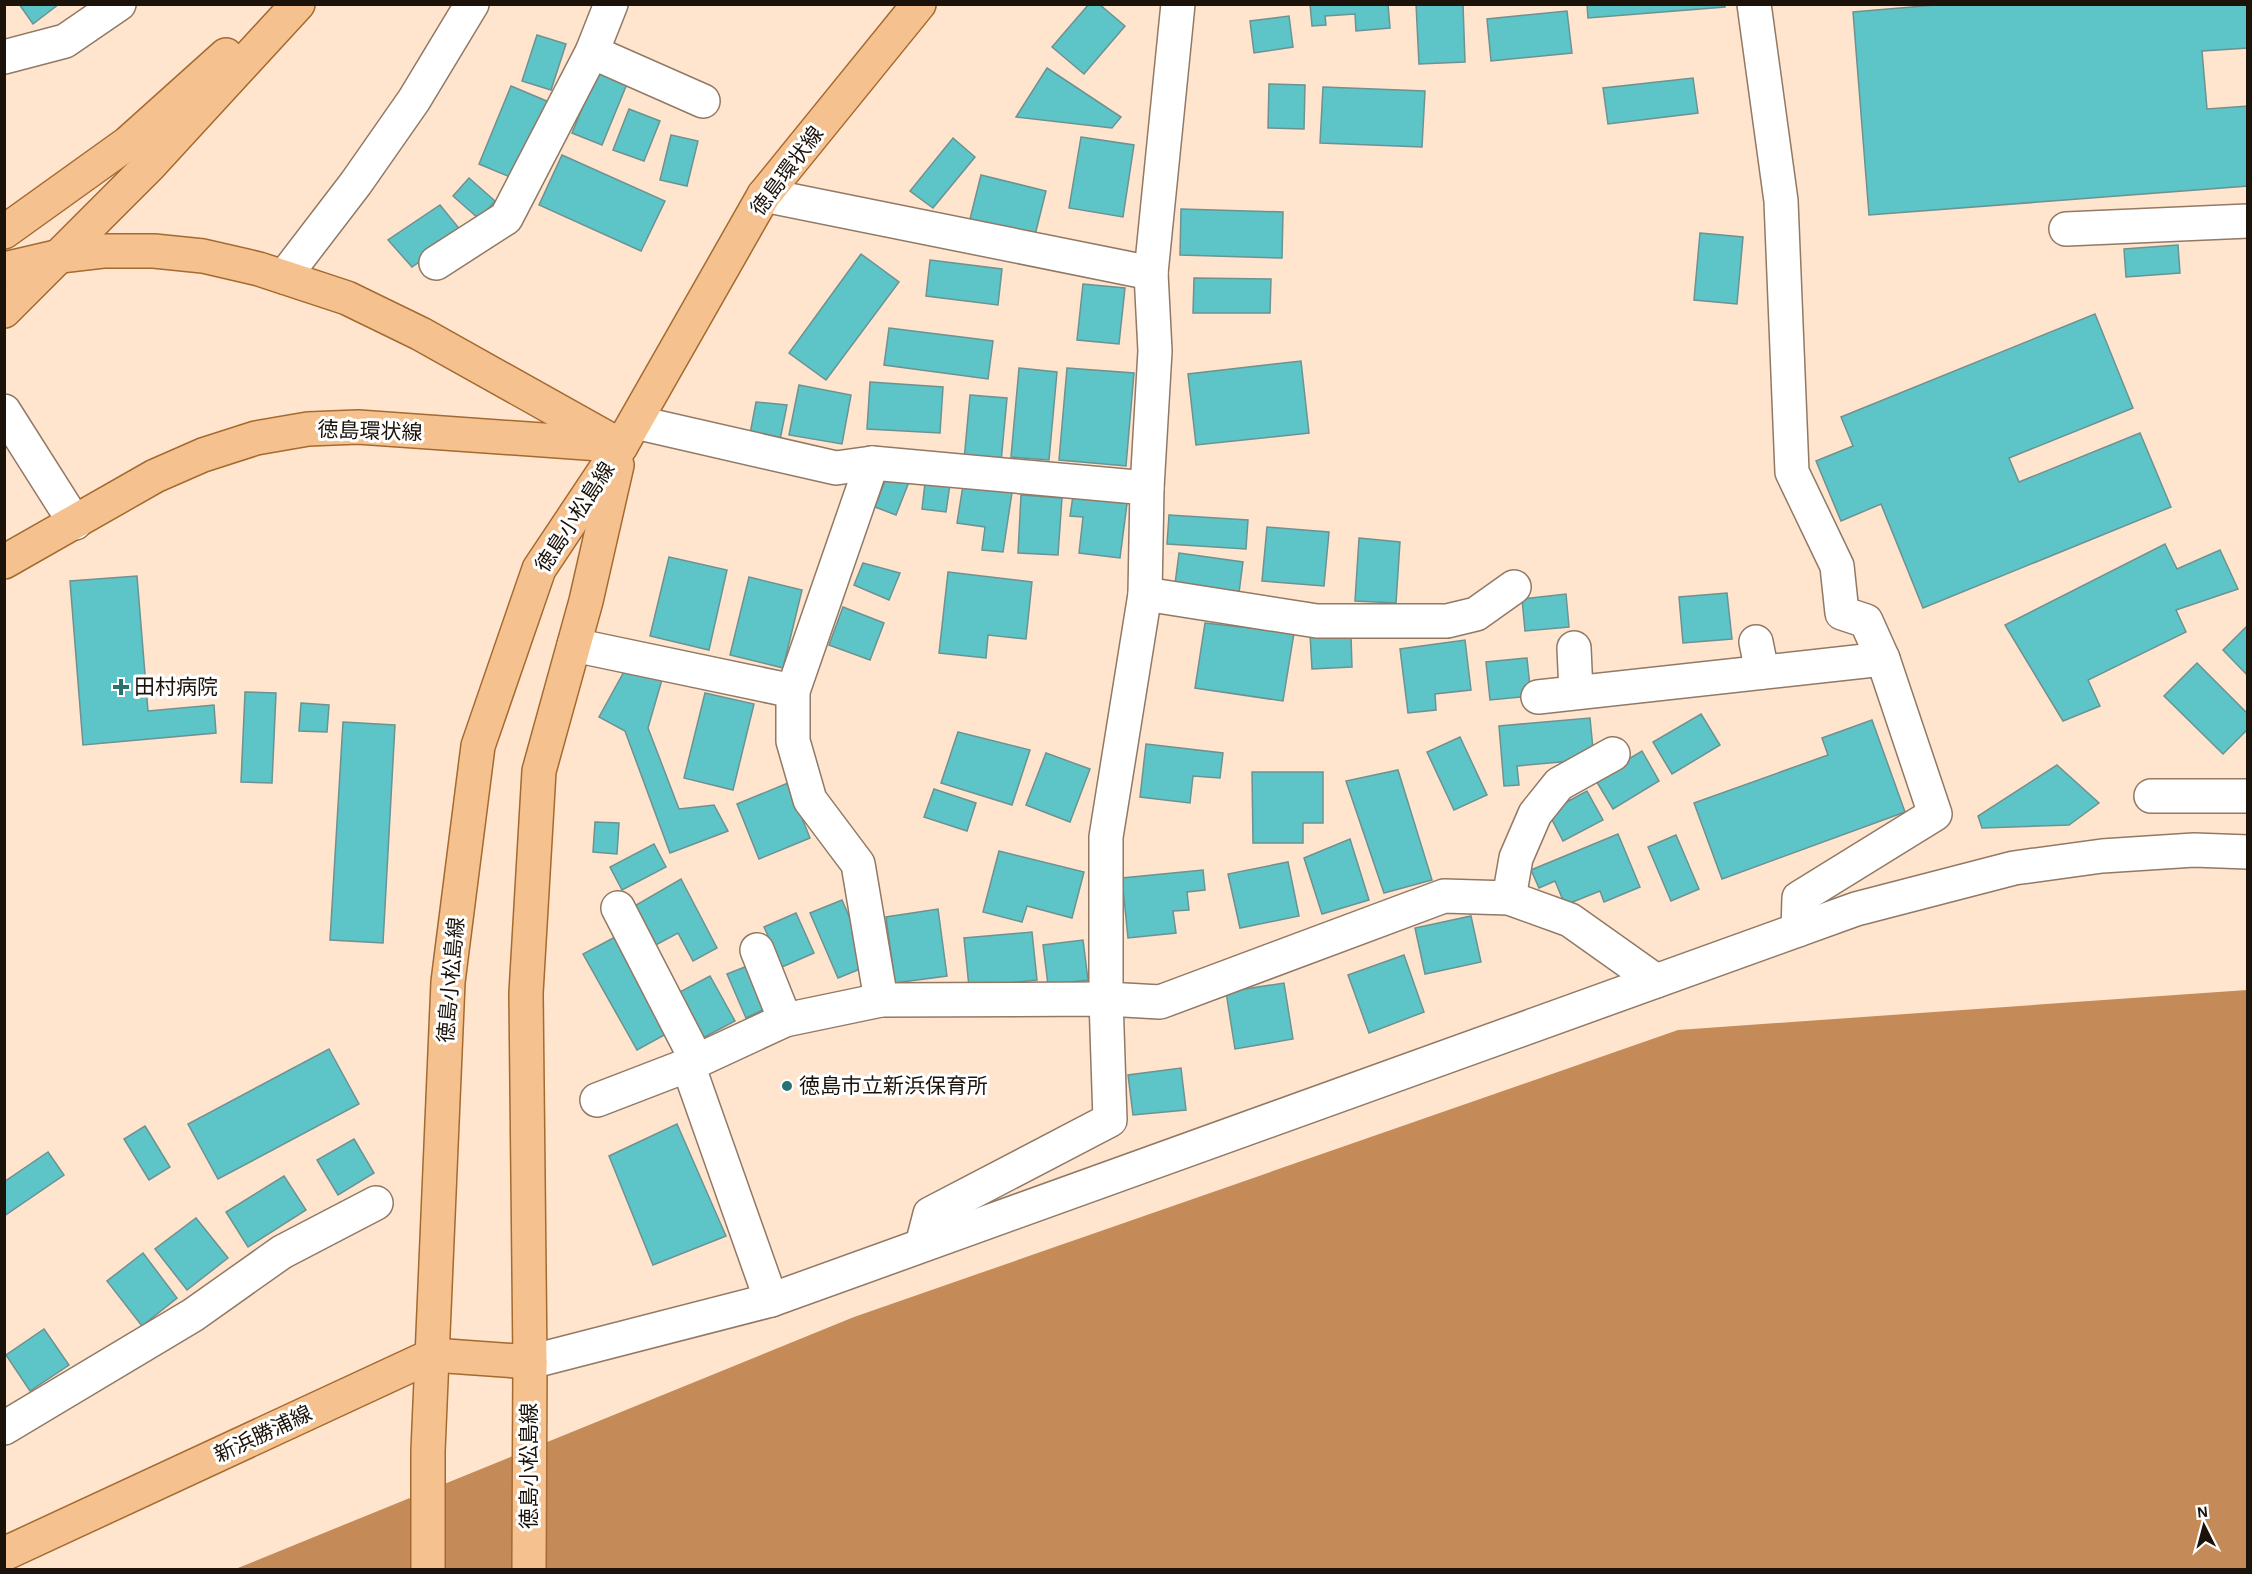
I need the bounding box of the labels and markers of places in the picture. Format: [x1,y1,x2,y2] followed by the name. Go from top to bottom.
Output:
[134,676,218,698] place label: 田村病院
[112,678,130,696] marker: 田村病院
[799,1075,988,1097] place label: 徳島市立新浜保育所
[780,1079,794,1093] marker: 徳島市立新浜保育所

